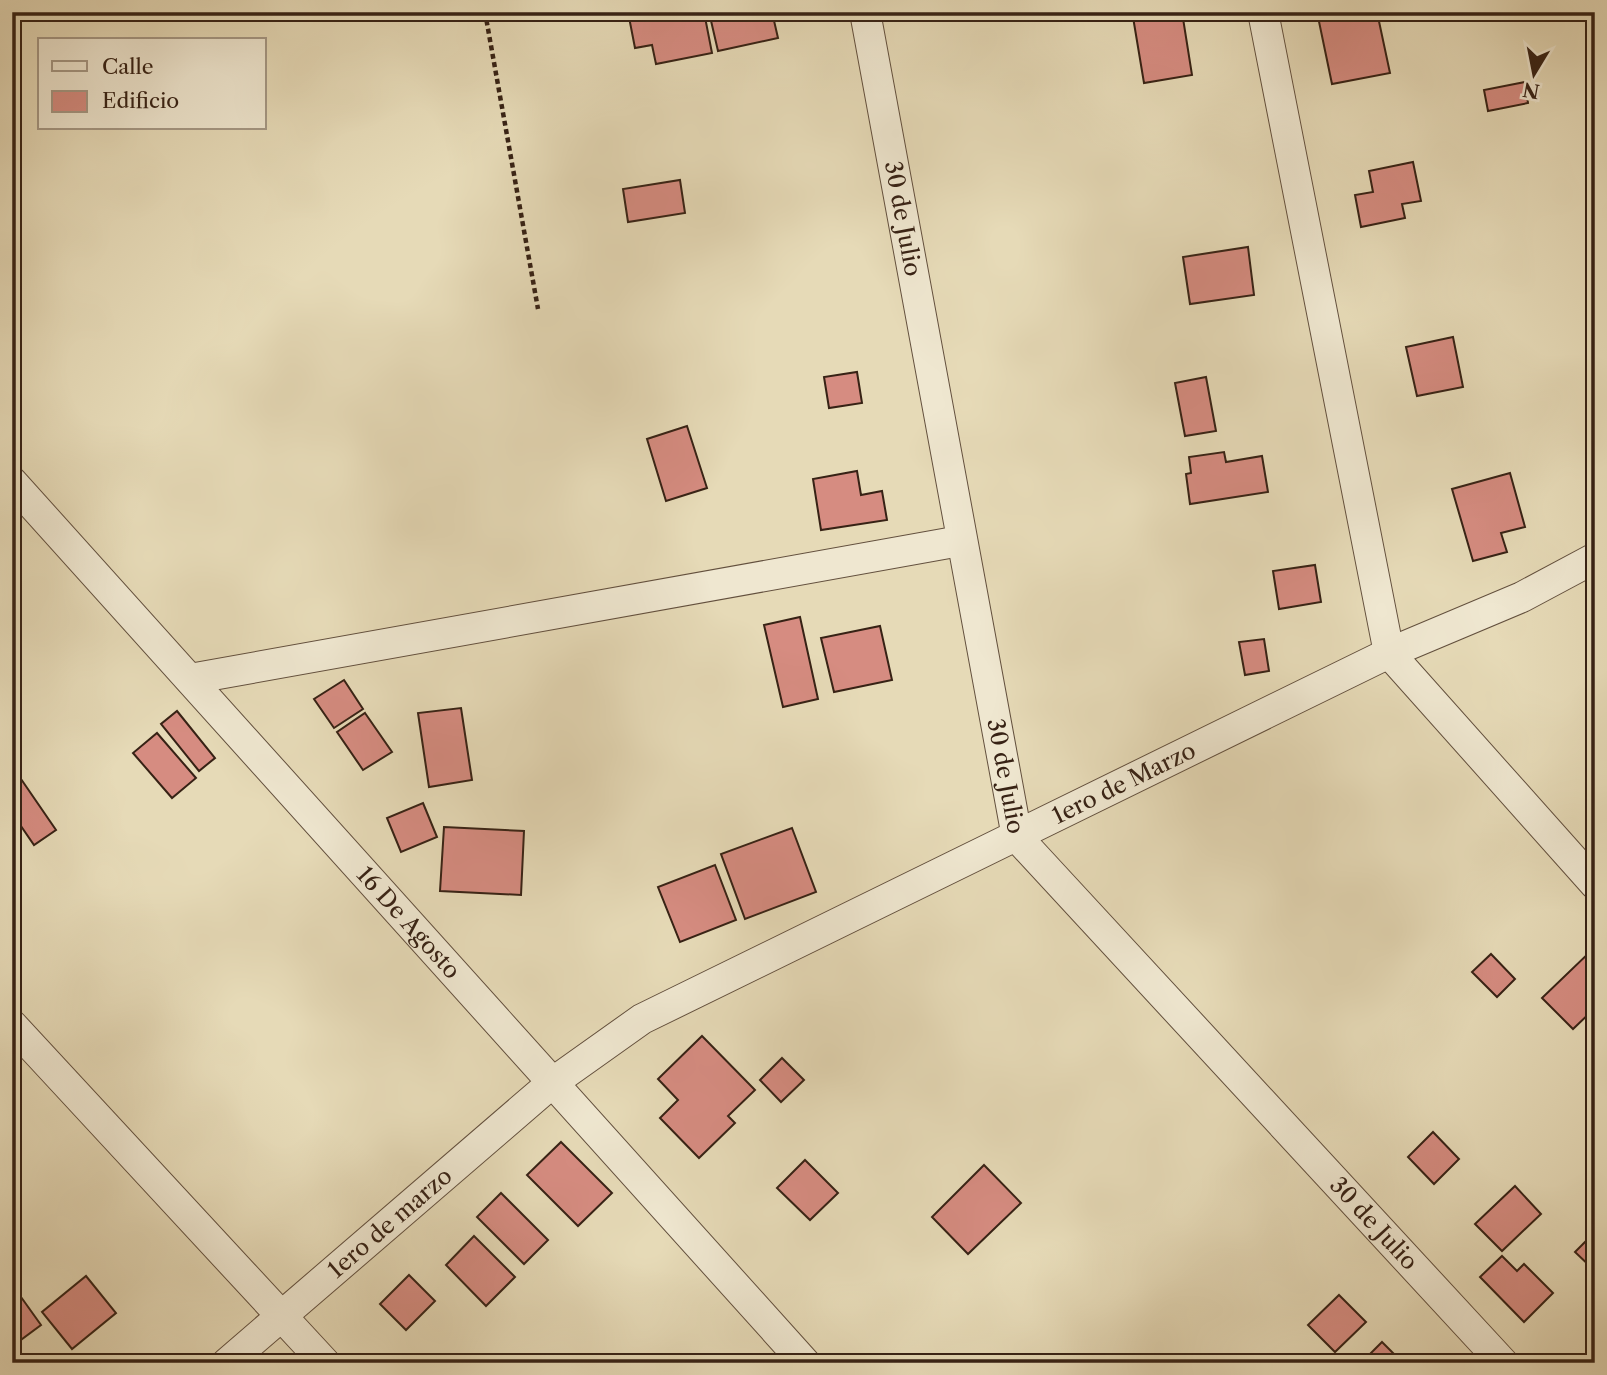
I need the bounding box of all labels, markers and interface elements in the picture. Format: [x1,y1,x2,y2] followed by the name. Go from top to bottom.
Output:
[38,38,266,130] legend
[1498,38,1568,108] north arrow
[102,54,154,79] text: Calle
[1521,77,1541,103] text: N
[102,88,179,113] text: Edificio
[879,159,927,278] street label: 30 de Julio
[981,716,1030,836] street label: 30 de Julio
[1048,736,1200,830] street label: 1ero de Marzo
[351,861,466,985] street label: 16 De Agosto
[322,1162,458,1284] street label: 1ero de marzo
[1324,1171,1424,1276] street label: 30 de Julio

